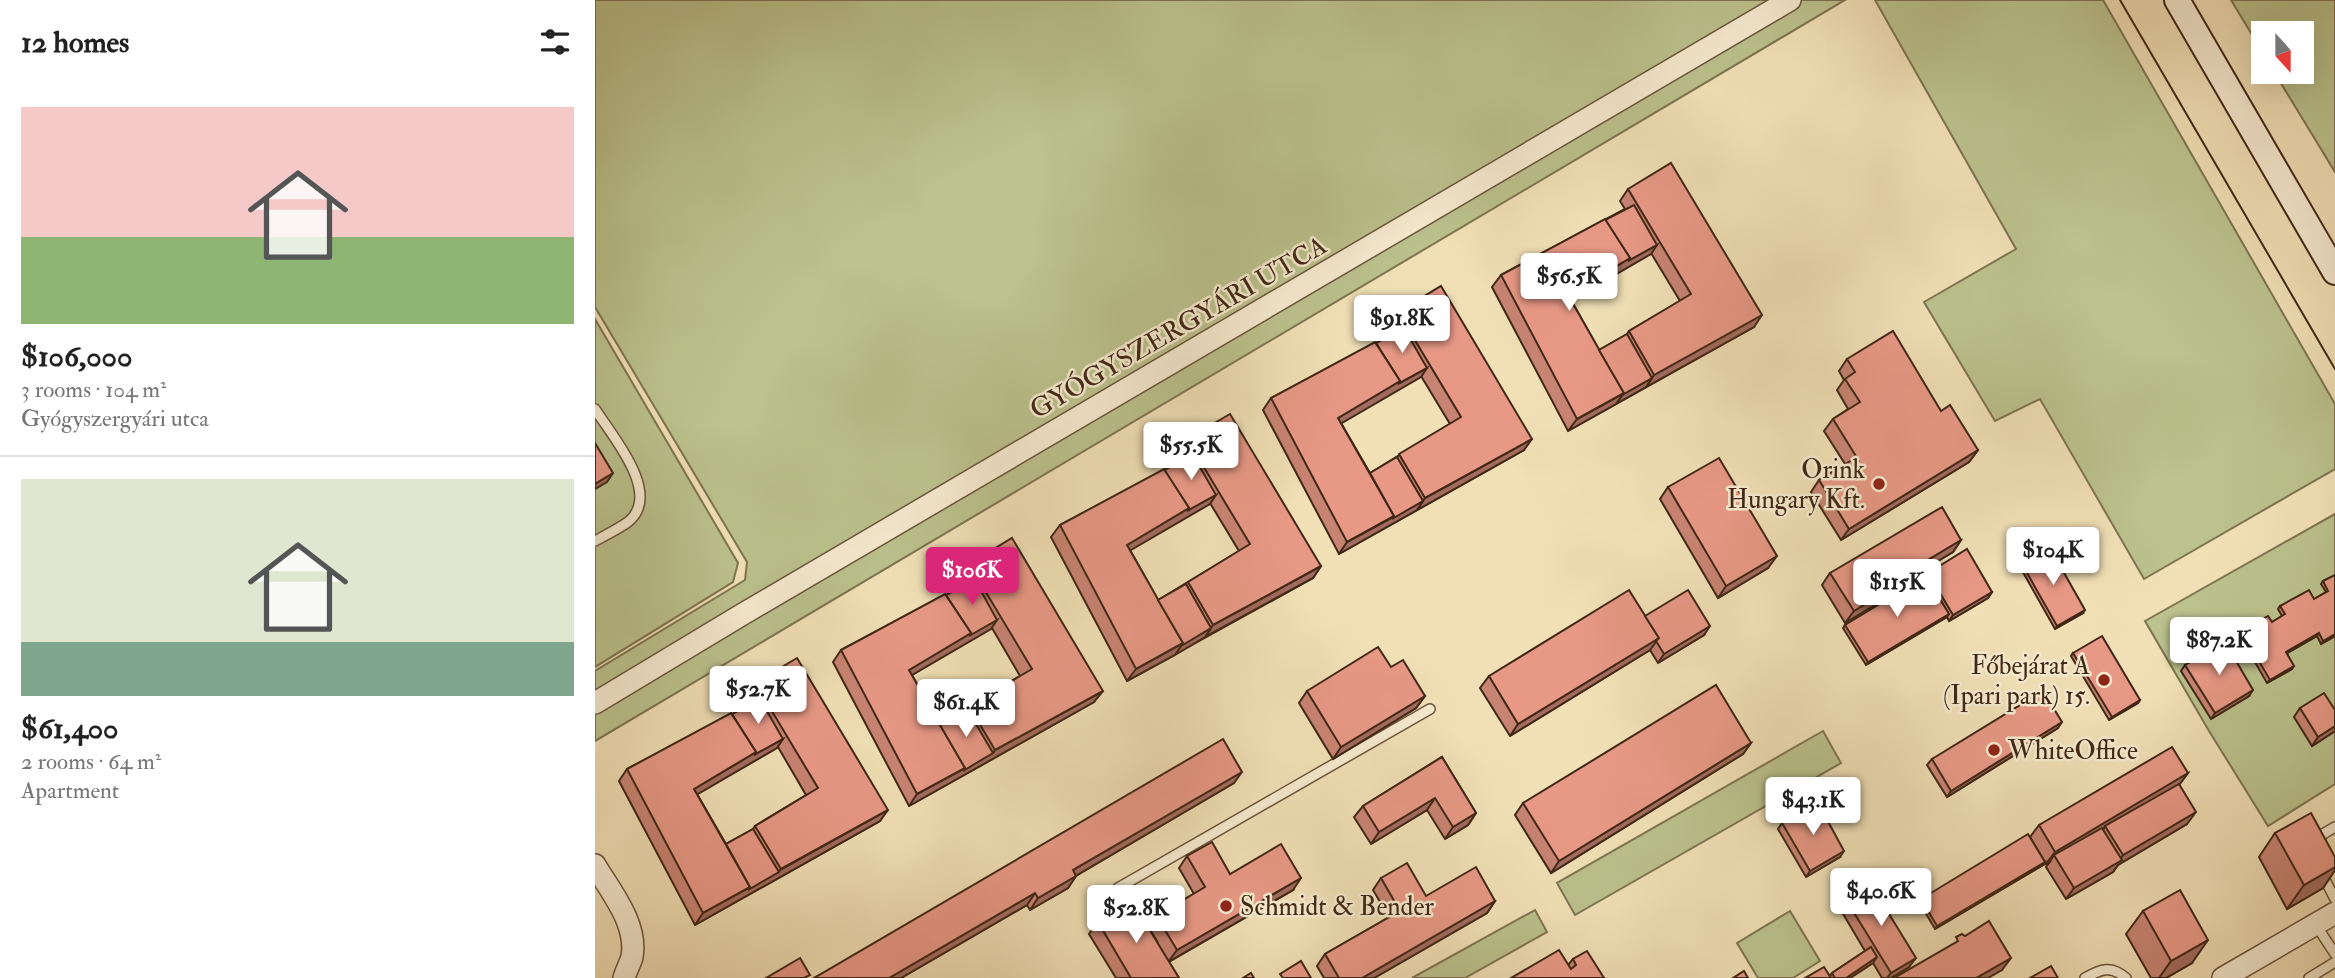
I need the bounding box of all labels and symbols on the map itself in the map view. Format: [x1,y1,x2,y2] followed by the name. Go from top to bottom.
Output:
[2251,21,2313,84] north arrow
[1023,228,1333,426] street label: GYÓGYSZERGYÁRI UTCA
[1512,254,1626,313] pin: $56.5K
[1345,296,1459,355] pin: $91.8K
[1134,422,1248,482] pin: $55.5K
[1727,454,1866,516] place label: Orink Hungary Kft.
[1871,476,1887,492] marker: Orink Hungary Kft.
[2004,528,2102,587] pin: $104K
[923,548,1021,607] pin: $106K
[1848,560,1946,619] pin: $115K
[2162,618,2276,677] pin: $87.2K
[1943,650,2090,713] place label: Főbejárat A (Ipari park) 15.
[701,666,815,726] pin: $52.7K
[2096,672,2112,688] marker: Főbejárat A (Ipari park) 15.
[909,680,1023,739] pin: $61.4K
[2007,735,2138,767] place label: WhiteOffice
[1986,742,2002,758] marker: WhiteOffice
[1756,778,1870,837] pin: $43.1K
[1824,869,1938,928] pin: $40.6K
[1079,886,1193,945] pin: $52.8K
[1240,891,1434,923] place label: Schmidt & Bender
[1218,898,1234,914] marker: Schmidt & Bender

